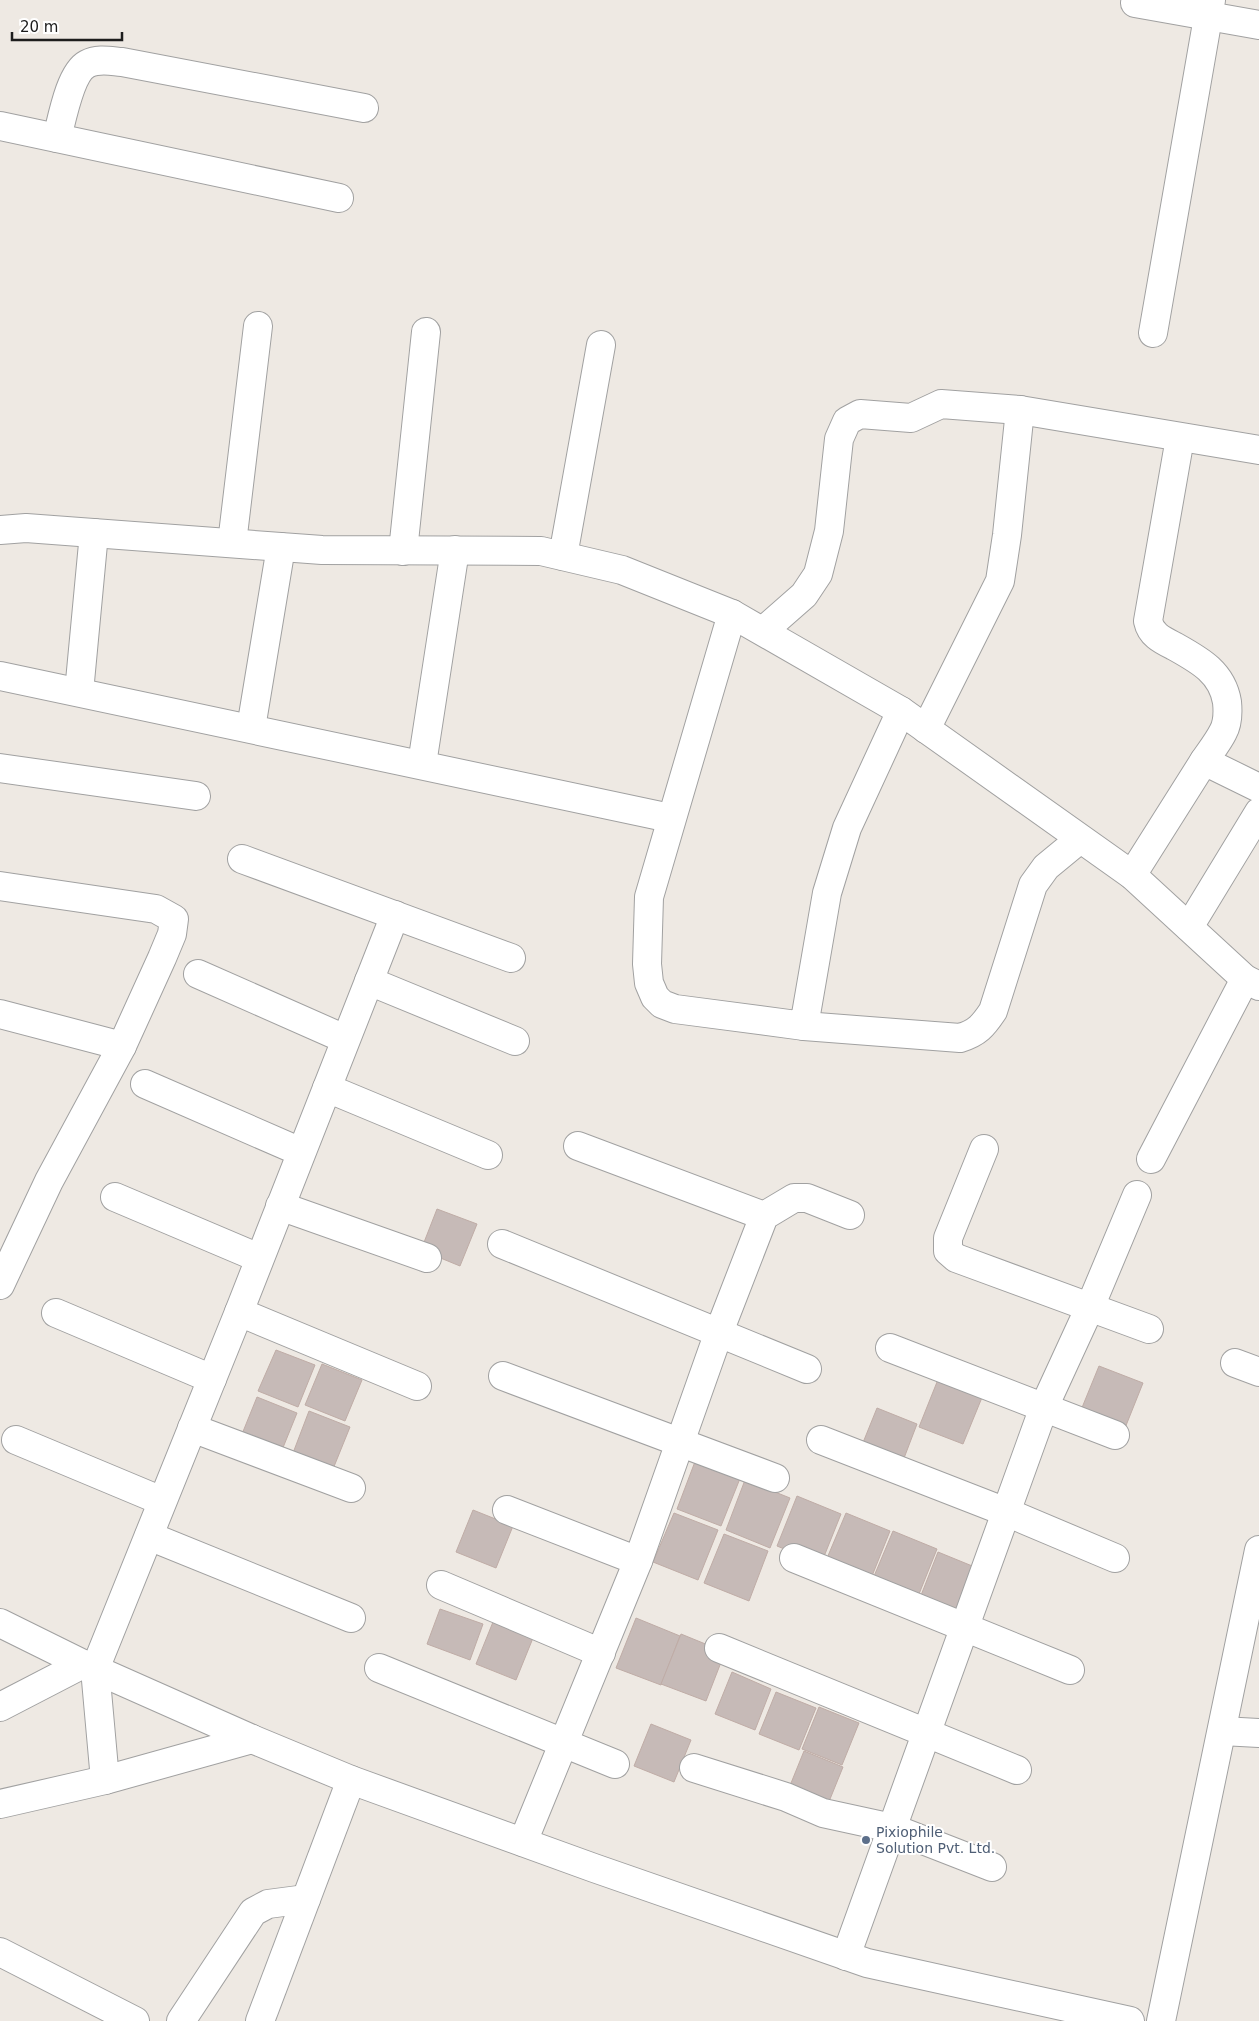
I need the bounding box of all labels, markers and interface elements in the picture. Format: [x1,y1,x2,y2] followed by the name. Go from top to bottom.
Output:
[12,10,122,42] scale bar
[20,18,58,36] text: 20 m
[876,1824,995,1856] place label: Pixiophile Solution Pvt. Ltd.
[860,1834,872,1846] marker: Pixiophile Solution Pvt. Ltd.

